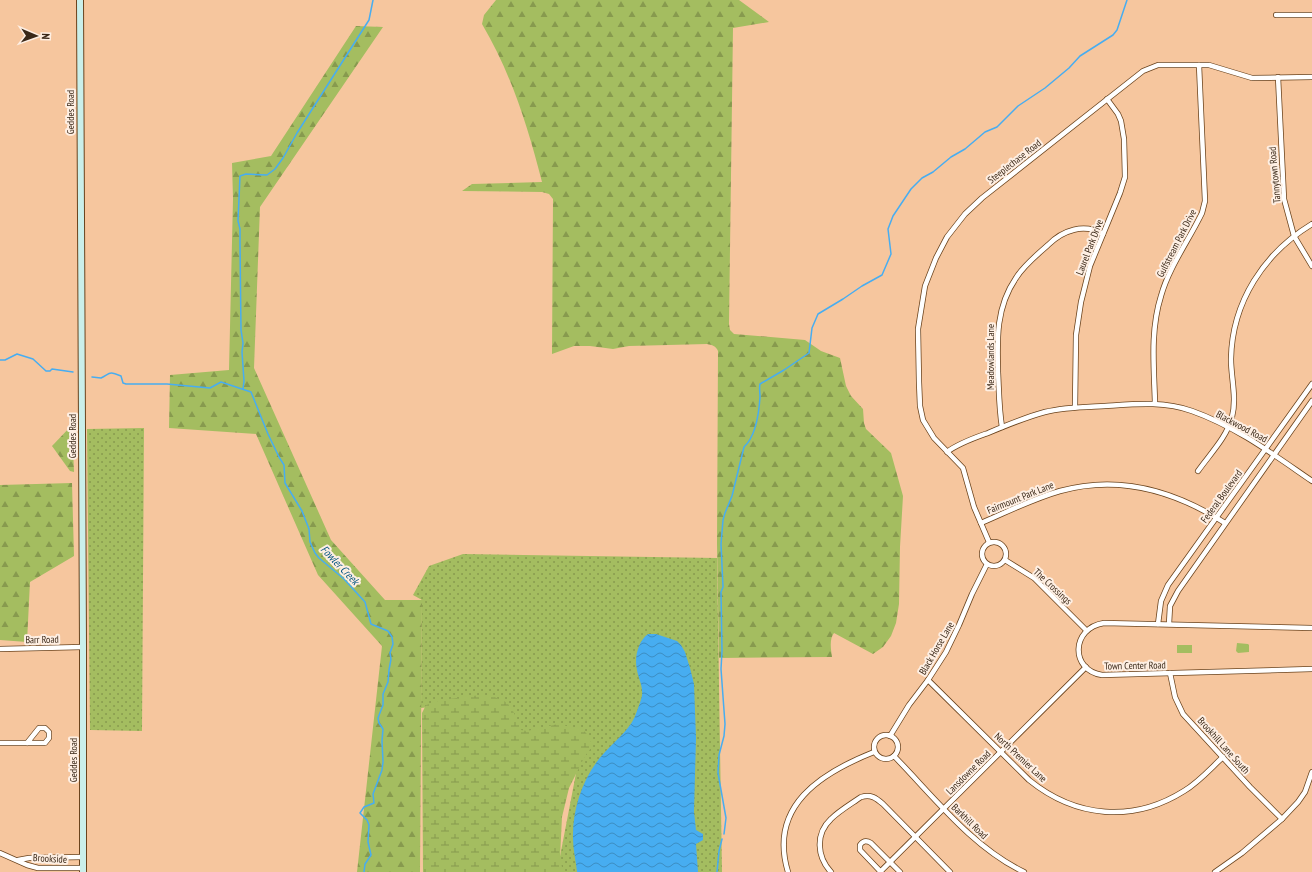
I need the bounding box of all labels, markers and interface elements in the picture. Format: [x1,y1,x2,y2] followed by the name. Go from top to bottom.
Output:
[16,16,56,56] north arrow
[39,33,53,40] text: N
[64,90,77,134] street label: Geddes Road
[985,136,1044,186] street label: Steeplechase Road
[1266,146,1283,204] street label: Tannytown Road
[1154,207,1199,279] street label: Gulfstream Park Drive
[1073,217,1106,277] street label: Laurel Park Drive
[984,324,997,390] street label: Meadowlands Lane
[1214,407,1270,445] street label: Blackwood Road
[66,414,79,458] street label: Geddes Road
[1198,467,1245,525] street label: Federal Boulevard
[985,478,1055,517] street label: Fairmount Park Lane
[318,542,363,589] water label: Fowler Creek
[1031,565,1075,608] street label: The Crossings
[916,619,957,677] street label: Black Horse Lane
[25,633,59,646] street label: Barr Road
[1104,658,1166,673] street label: Town Center Road
[1195,714,1253,776] street label: Brookhill Lane South
[992,730,1050,785] street label: North Premier Lane
[67,738,80,782] street label: Geddes Road
[943,747,993,797] street label: Lansdowne Road
[949,801,991,842] street label: Barkhill Road
[33,851,67,866] street label: Brookside

